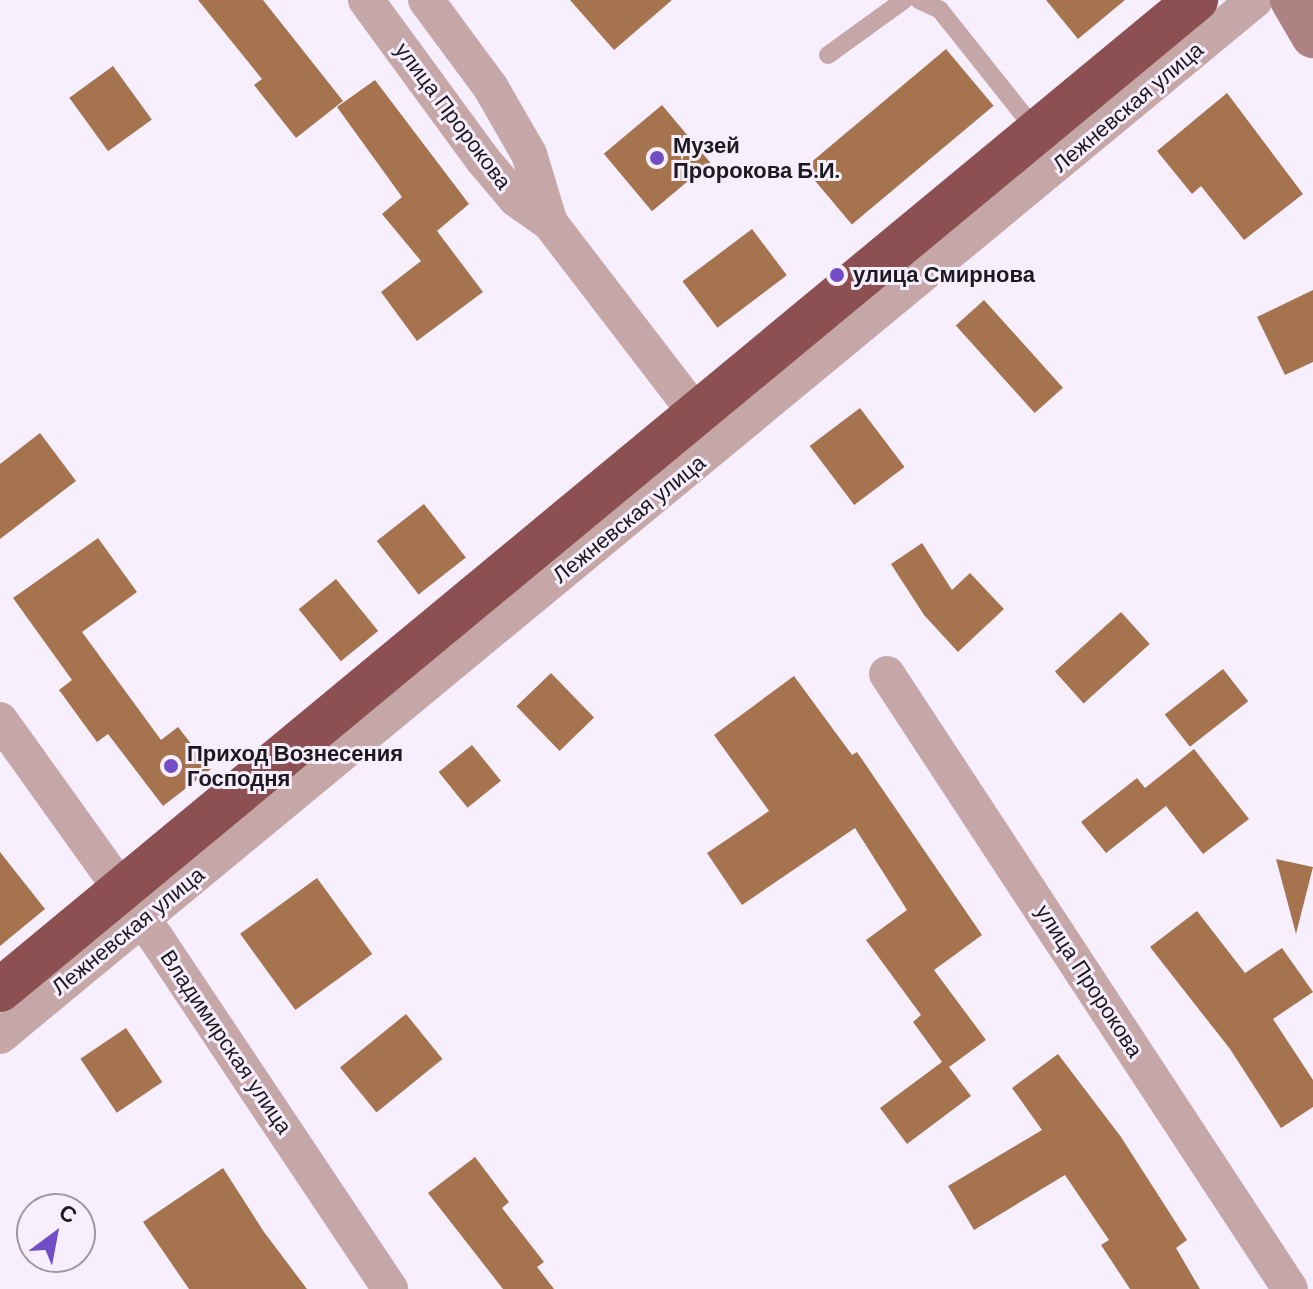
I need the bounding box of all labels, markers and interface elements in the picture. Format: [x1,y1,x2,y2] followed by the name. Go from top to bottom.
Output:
[1047,36,1209,178] street label: Лежневская улица
[389,37,517,195] street label: улица Пророкова
[673,132,840,184] place label: Музей Пророкова Б.И.
[648,149,666,167] marker: Музей Пророкова Б.И.
[853,262,1035,288] place label: улица Смирнова
[828,266,846,284] marker: улица Смирнова
[547,449,711,589] street label: Лежневская улица
[187,740,403,792] place label: Приход Вознесения Господня
[162,757,180,775] marker: Приход Вознесения Господня
[46,861,210,1001] street label: Лежневская улица
[1030,900,1148,1062] street label: улица Пророкова
[155,945,297,1139] street label: Владимирская улица
[16,1193,96,1273] north arrow
[53,1197,82,1230] text: С

